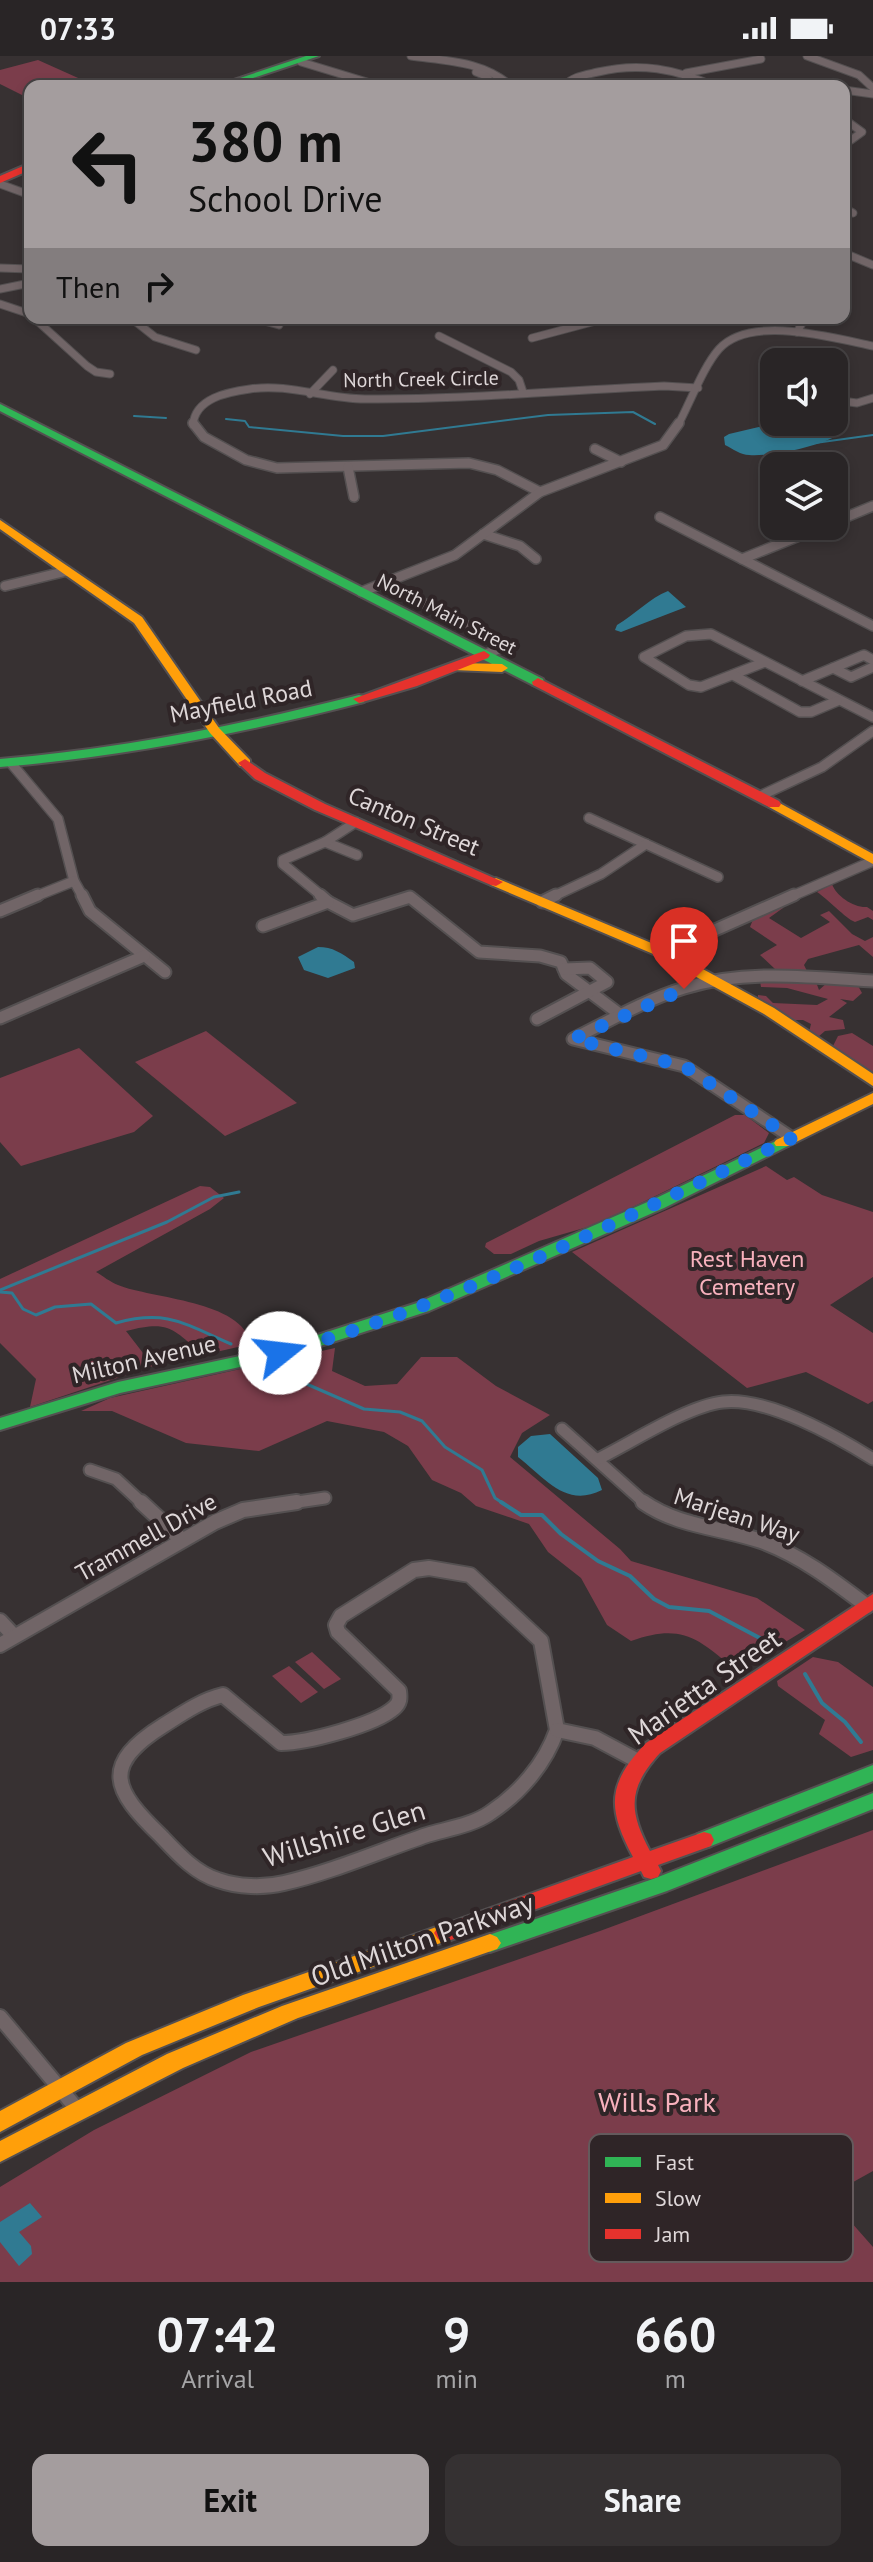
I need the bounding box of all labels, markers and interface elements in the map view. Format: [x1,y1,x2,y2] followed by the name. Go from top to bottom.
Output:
[40,9,116,48] text: 07:33
[188,105,343,177] text: 380 m
[56,112,160,216] icon: left
[188,175,382,222] text: School Drive
[137,264,181,308] icon: right
[56,267,121,306] text: Then
[760,348,848,540] map controls
[760,348,848,436] button: sound
[343,365,499,393] street label: North Creek Circle
[760,452,848,540] button: layers
[373,568,521,660] street label: North Main Street
[167,672,315,730] street label: Mayfield Road
[344,779,484,863] street label: Canton Street
[650,907,718,989] pin
[662,919,706,963] icon: arrive
[690,1243,804,1302] park label: Rest Haven Cemetery
[238,1311,322,1395] position arrow
[69,1327,219,1391] street label: Milton Avenue
[670,1480,804,1550] street label: Marjean Way
[70,1486,222,1588] street label: Trammell Drive
[620,1619,788,1753] street label: Marietta Street
[258,1791,430,1875] street label: Willshire Glen
[305,1883,539,1995] street label: Old Milton Parkway
[598,2083,716,2120] park label: Wills Park
[589,2134,853,2262] legend
[655,2148,695,2176] text: Fast
[655,2184,701,2212] text: Slow
[654,2220,690,2248] text: Jam
[157,2303,279,2365] text: 07:42
[443,2303,470,2365] text: 9
[635,2303,716,2365] text: 660
[181,2362,254,2395] text: Arrival
[435,2362,478,2395] text: min
[665,2362,686,2395] text: m
[32,2454,429,2546] button: Exit
[445,2454,841,2546] button: Share

